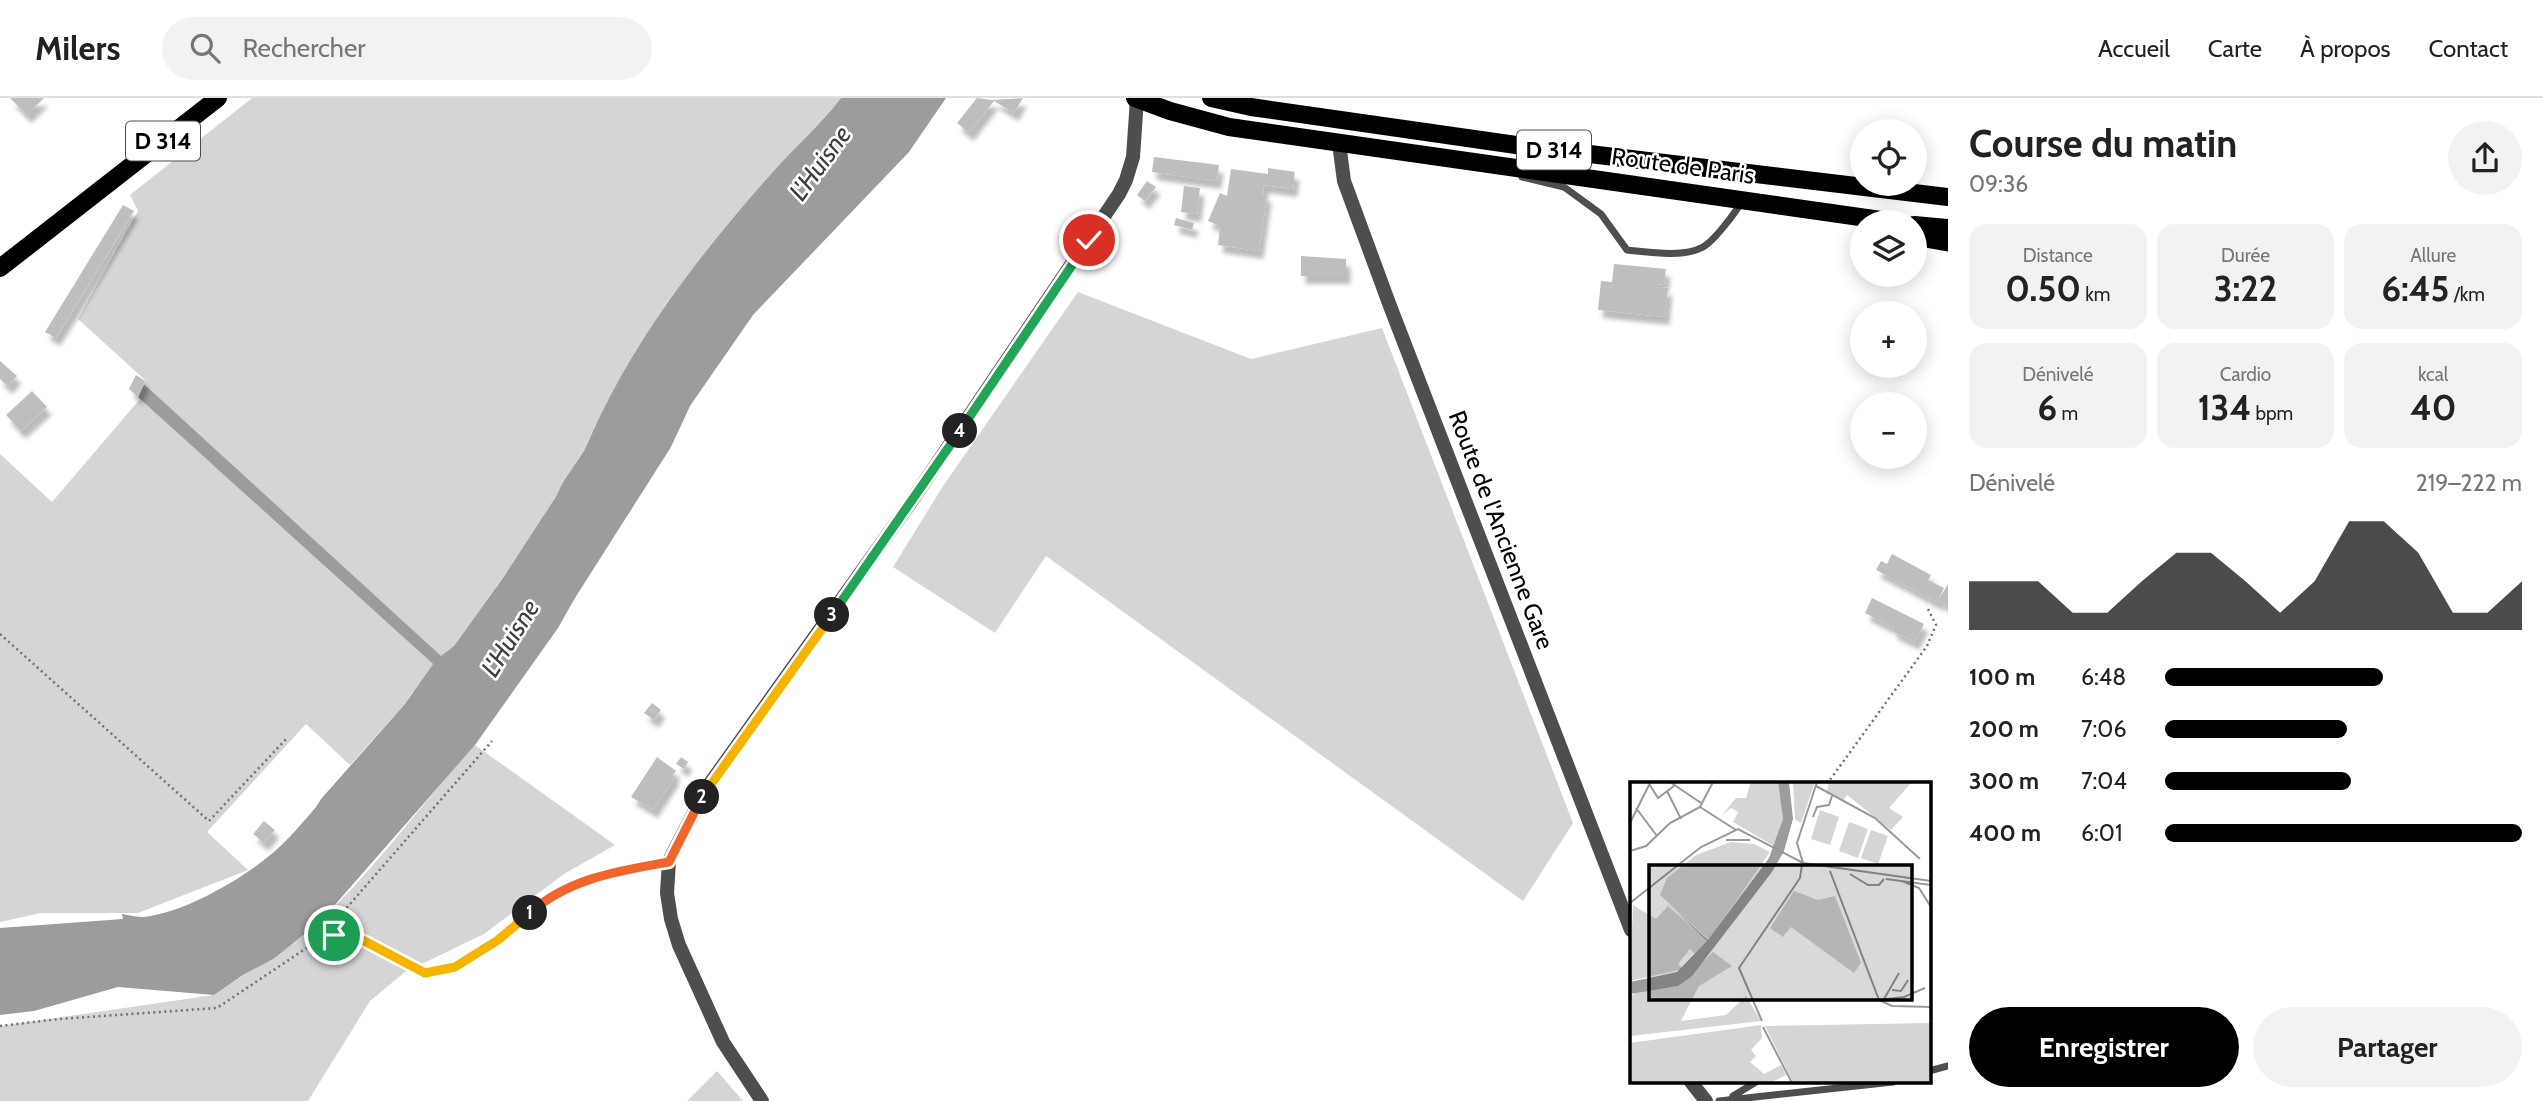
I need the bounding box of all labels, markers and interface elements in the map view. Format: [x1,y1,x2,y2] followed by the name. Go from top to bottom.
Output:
[162,17,652,80] search box
[35,28,120,68] text: Milers
[186,29,224,67] icon: search
[242,32,365,64] text: Rechercher
[2098,34,2170,63] text: Accueil
[2208,34,2262,63] text: Carte
[2300,34,2391,63] text: À propos
[2429,34,2508,63] text: Contact
[782,119,858,207] water label: L'Huisne
[1850,119,1927,469] map controls
[1850,119,1927,196] button: locate
[1969,120,2237,167] text: Course du matin
[2448,121,2522,195] button: share
[126,122,200,160] road number: D 314
[1517,130,1591,170] road number: D 314
[1610,141,1756,190] street label: Route de Paris
[1969,170,2028,198] text: 09:36
[1059,210,1119,270] pin
[1850,210,1927,287] button: layers
[1070,221,1108,259] icon: check
[2023,244,2093,267] text: Distance
[2221,244,2270,267] text: Durée
[2410,244,2456,267] text: Allure
[2005,267,2081,310] text: 0.50
[2214,267,2277,310] text: 3:22
[2381,267,2449,310] text: 6:45
[2081,283,2110,306] text: km
[2449,283,2485,306] text: /km
[1850,301,1927,378] button: +
[2022,363,2093,386] text: Dénivelé
[2220,363,2271,386] text: Cardio
[2418,363,2448,386] text: kcal
[2038,386,2057,429] text: 6
[2198,386,2251,429] text: 134
[2410,386,2456,429] text: 40
[1850,392,1927,469] button: −
[2057,402,2078,425] text: m
[2251,402,2293,425] text: bpm
[1443,406,1560,653] street label: Route de l'Ancienne Gare
[942,414,978,448] pin: 4
[954,419,965,442] text: 4
[1969,469,2055,497] text: Dénivelé
[2416,469,2522,497] text: 219–222 m
[474,594,546,682] water label: L'Huisne
[814,598,850,632] pin: 3
[826,603,837,626] text: 3
[1969,663,2035,691] text: 100 m
[2081,663,2126,691] text: 6:48
[1969,715,2039,743] text: 200 m
[2081,715,2126,743] text: 7:06
[1969,767,2039,795] text: 300 m
[2081,767,2127,795] text: 7:04
[684,780,720,814] pin: 2
[1630,782,1930,1084] inset map
[696,785,707,808] text: 2
[1969,819,2041,847] text: 400 m
[2081,819,2122,847] text: 6:01
[512,896,548,930] pin: 1
[526,901,533,924] text: 1
[304,905,364,965] pin
[315,916,353,954] icon: arrive
[1969,1007,2239,1087] button: Enregistrer
[2253,1007,2522,1087] button: Partager

